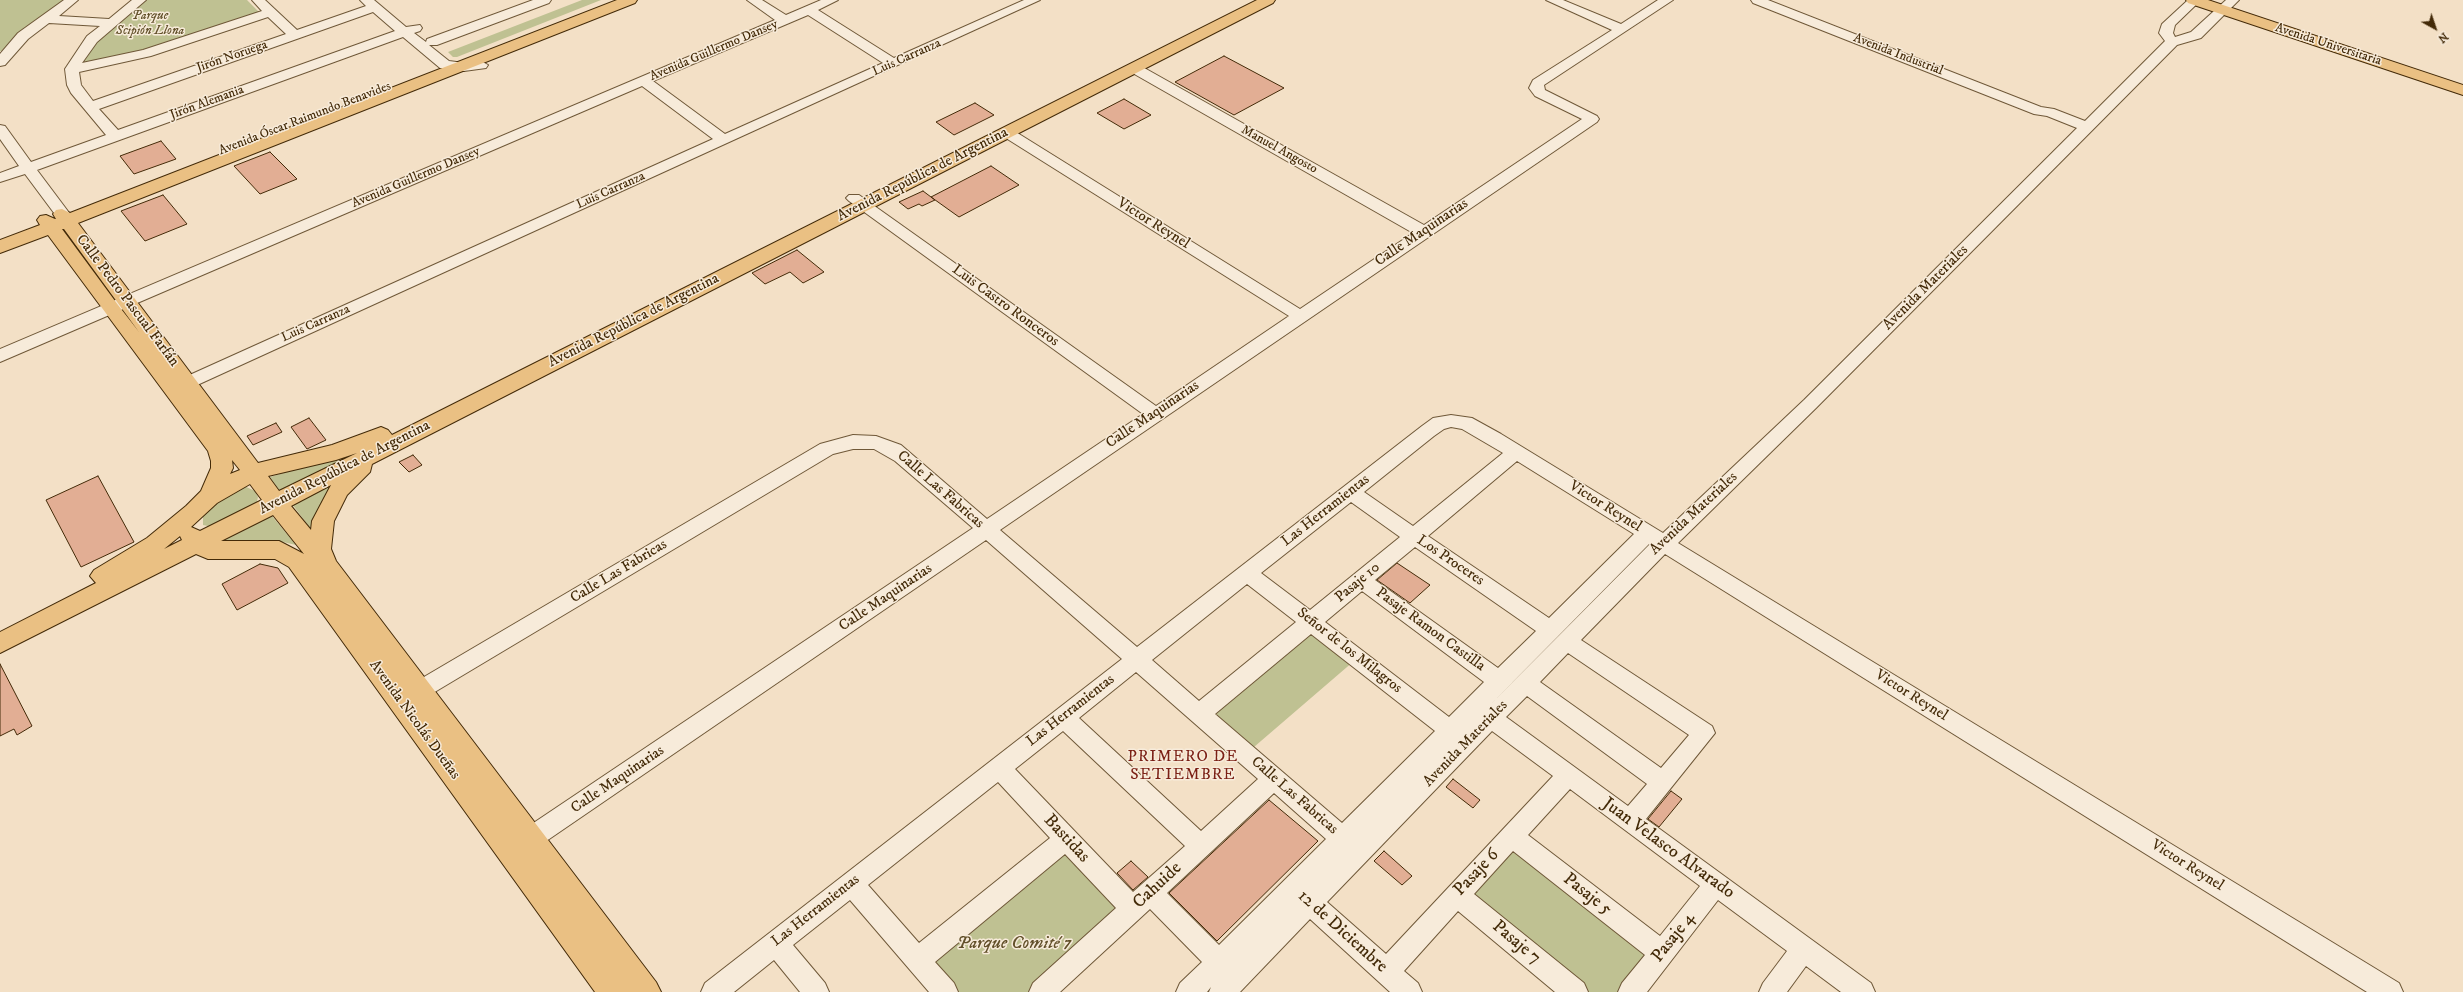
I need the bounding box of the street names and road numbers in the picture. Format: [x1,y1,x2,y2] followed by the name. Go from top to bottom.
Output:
[648,17,780,85] street label: Avenida Guillermo Dansey
[2273,20,2383,70] street label: Avenida Universitaria
[1851,31,1945,79] street label: Avenida Industrial
[870,36,944,80] street label: Luis Carranza
[194,38,270,76] street label: Jirón Noruega
[217,79,393,159] street label: Avenida Óscar Raimundo Benavides
[168,82,246,124] street label: Jirón Alemania
[1238,123,1320,177] street label: Manuel Angosto
[835,124,1011,226] street label: Avenida República de Argentina
[350,144,482,212] street label: Avenida Guillermo Dansey
[574,169,648,213] street label: Luis Carranza
[1113,195,1193,253] street label: Victor Reynel
[1372,195,1472,271] street label: Calle Maquinarias
[71,231,183,371] street label: Calle Pedro Pascual Farfán
[1880,242,1972,334] street label: Avenida Materiales
[948,261,1062,351] street label: Luis Castro Ronceros
[546,270,722,372] street label: Avenida República de Argentina
[279,302,353,346] street label: Luis Carranza
[1103,377,1203,453] street label: Calle Maquinarias
[257,417,433,519] street label: Avenida República de Argentina
[893,447,987,533] street label: Calle Las Fabricas
[1646,469,1742,559] street label: Avenida Materiales
[1278,471,1374,551] street label: Las Herramientas
[1565,478,1645,536] street label: Victor Reynel
[1413,532,1487,590] street label: Los Proceres
[567,536,671,608] street label: Calle Las Fabricas
[1332,559,1384,607] street label: Pasaje 10
[836,560,936,636] street label: Calle Maquinarias
[1372,584,1488,676] street label: Pasaje Ramon Castilla
[1293,604,1405,698] street label: Señor de los Milagros
[365,657,463,783] street label: Avenida Nicolás Dueñas
[1871,667,1951,725] street label: Victor Reynel
[1023,671,1119,751] street label: Las Herramientas
[1420,697,1512,791] street label: Avenida Materiales
[568,742,668,818] street label: Calle Maquinarias
[1247,753,1341,839] street label: Calle Las Fabricas
[1598,794,1738,904] street label: Juan Velasco Alvarado
[1038,810,1094,868] street label: Bastidas
[2147,837,2227,895] street label: Victor Reynel
[1450,845,1504,901] street label: Pasaje 6
[1129,858,1187,914] street label: Cahuide
[1558,869,1616,921] street label: Pasaje 5
[768,871,864,951] street label: Las Herramientas
[1293,886,1391,978] street label: 12 de Diciembre
[1648,909,1700,967] street label: Pasaje 4
[1487,916,1545,970] street label: Pasaje 7

